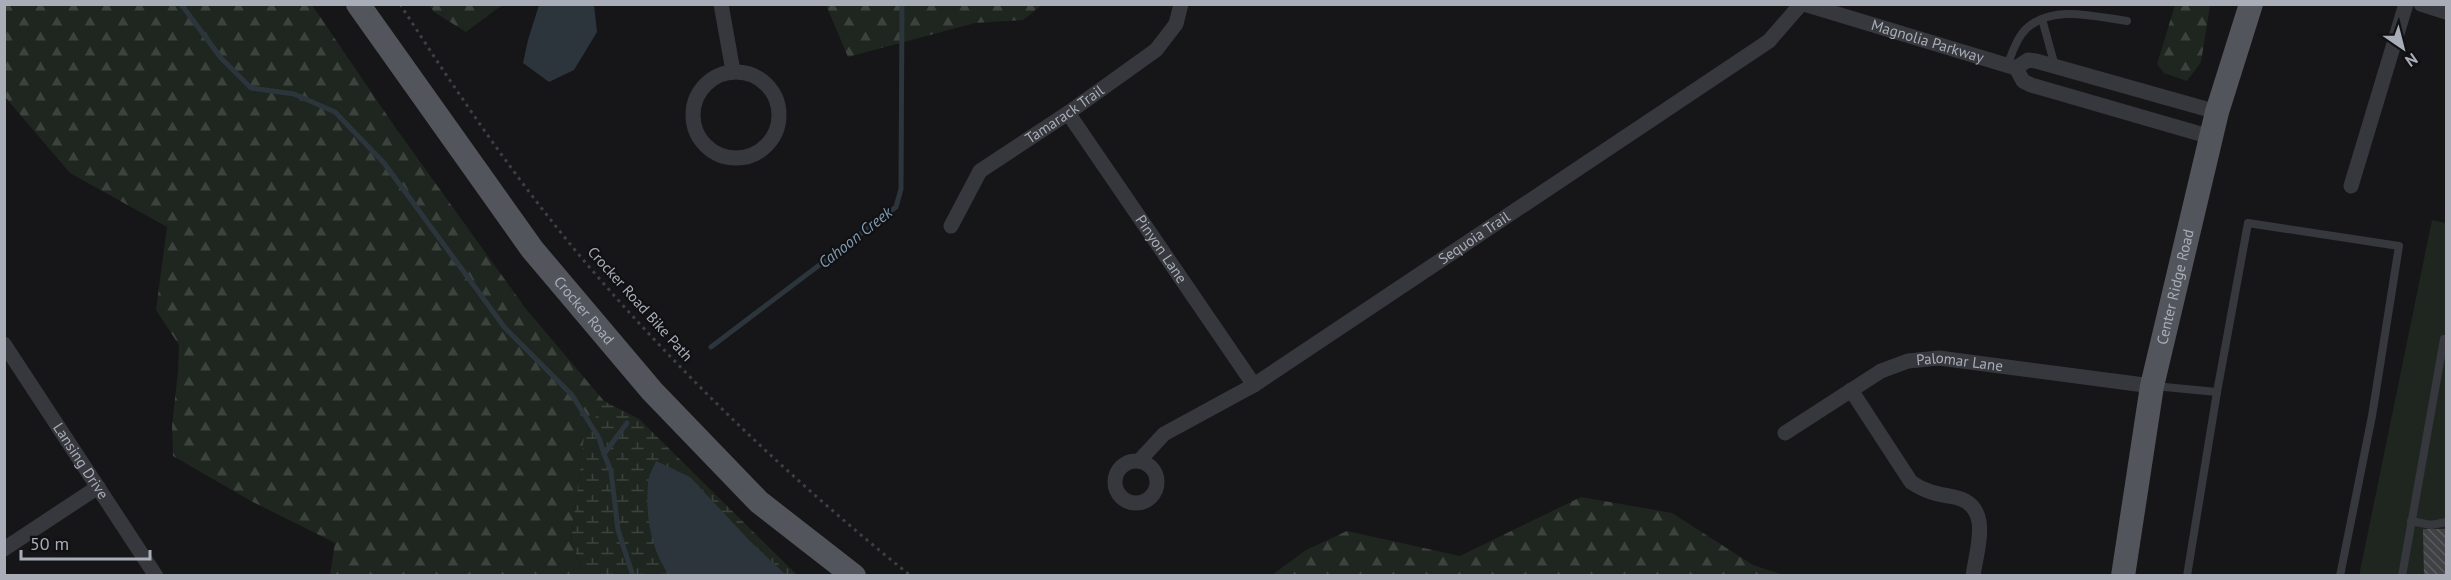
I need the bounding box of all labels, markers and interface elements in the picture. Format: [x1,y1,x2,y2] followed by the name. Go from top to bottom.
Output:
[1869,15,1986,67] street label: Magnolia Parkway
[2373,18,2433,78] north arrow
[2402,49,2422,71] text: N
[1021,80,1108,148] street label: Tamarack Trail
[814,201,897,272] water label: Cahoon Creek
[1434,206,1514,268] street label: Sequoia Trail
[1132,211,1192,287] street label: Pinyon Lane
[2152,227,2198,346] street label: Center Ridge Road
[584,243,696,365] street label: Crocker Road Bike Path
[550,272,618,348] street label: Crocker Road
[1915,348,2004,375] street label: Palomar Lane
[49,419,113,503] street label: Lansing Drive
[21,523,150,561] scale bar
[30,532,69,555] text: 50 m

